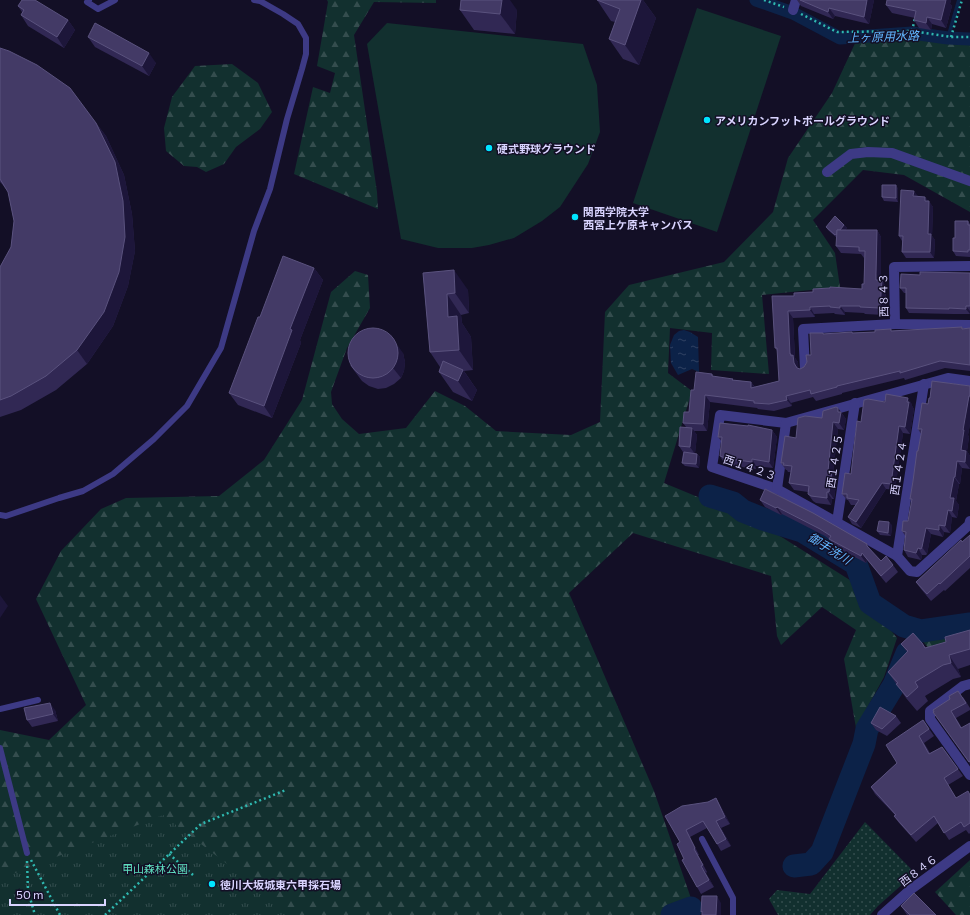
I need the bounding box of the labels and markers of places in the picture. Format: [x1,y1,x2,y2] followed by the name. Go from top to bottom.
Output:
[715,114,890,127] place label: アメリカンフットボールグラウンド
[702,115,712,125] marker: アメリカンフットボールグラウンド
[497,142,596,155] place label: 硬式野球グラウンド
[484,143,494,153] marker: 硬式野球グラウンド
[583,205,693,231] place label: 関西学院大学 西宮上ケ原キャンパス
[570,212,580,222] marker: 関西学院大学 西宮上ケ原キャンパス
[220,878,341,891] place label: 徳川大坂城東六甲採石場
[207,879,217,889] marker: 徳川大坂城東六甲採石場

